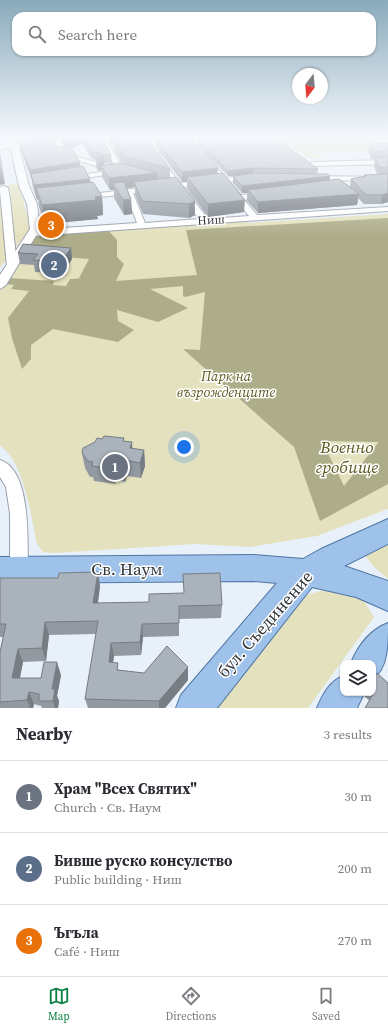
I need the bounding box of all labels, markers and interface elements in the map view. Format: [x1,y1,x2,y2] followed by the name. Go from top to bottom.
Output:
[12,12,376,56] search box
[26,23,48,45] icon: search
[58,24,137,45] text: Search here
[292,68,328,104] north arrow
[38,210,64,240] pin: 3
[197,211,225,229] street label: Ниш
[41,250,67,280] pin: 2
[177,366,275,402] park label: Парк на възрожденците
[316,435,378,479] park label: Военно гробище
[174,437,194,457] your location
[102,452,128,482] pin: 1
[91,557,163,581] street label: Св. Наум
[212,565,318,683] street label: бул. Съединение
[340,660,376,696] map controls
[340,660,376,696] button: layers
[16,722,72,746] text: Nearby
[324,726,372,743] text: 3 results
[54,778,197,799] text: Храм "Всех Святих"
[25,788,33,805] text: 1
[344,788,372,805] text: 30 m
[54,799,162,816] text: Church · Св. Наум
[54,850,232,871] text: Бивше руско консулство
[25,860,33,877] text: 2
[338,860,372,877] text: 200 m
[54,871,182,888] text: Public building · Ниш
[54,922,99,943] text: Ъгъла
[25,932,33,949] text: 3
[338,932,372,949] text: 270 m
[54,943,120,960] text: Café · Ниш
[48,985,70,1024] tab: Map
[165,985,216,1024] tab: Directions
[312,985,340,1024] tab: Saved

